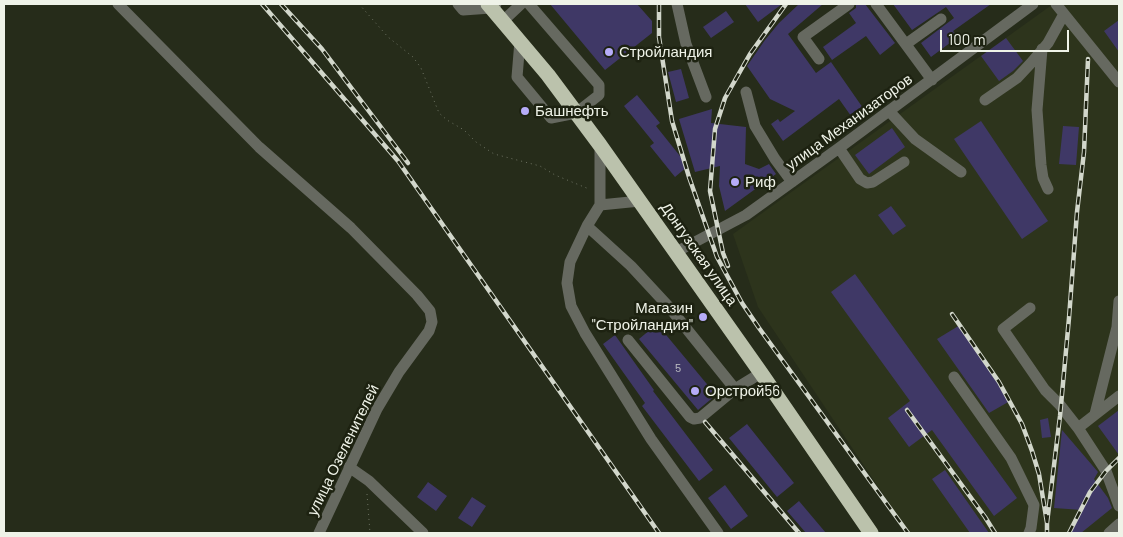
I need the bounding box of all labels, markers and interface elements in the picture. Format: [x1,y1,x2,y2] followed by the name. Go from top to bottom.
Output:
[943,20,1072,52] scale bar
[948,30,986,48] text: 100 m
[619,43,712,61] place label: Стройландия
[603,46,615,58] marker: Стройландия
[782,70,916,174] street label: улица Механизаторов
[535,102,609,120] place label: Башнефть
[519,105,531,117] marker: Башнефть
[745,173,776,191] place label: Риф
[729,176,741,188] marker: Риф
[657,199,741,309] street label: Донгузская улица
[592,299,693,334] place label: Магазин "Стройландия"
[697,311,709,323] marker: Магазин "Стройландия"
[675,361,681,375] house number: 5
[303,381,383,519] street label: улица Озеленителей
[705,382,780,400] place label: Орстрой56
[689,385,701,397] marker: Орстрой56

